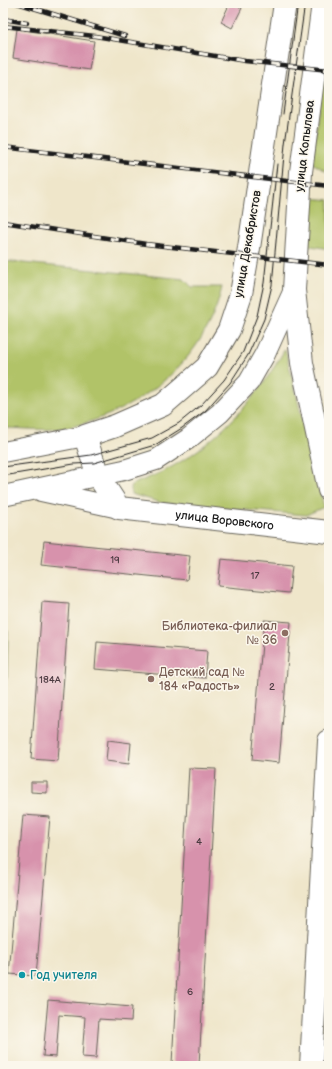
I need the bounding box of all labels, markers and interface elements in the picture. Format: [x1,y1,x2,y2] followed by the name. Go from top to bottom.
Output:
[292,99,318,193] street label: улица Копылова
[231,188,265,299] street label: улица Декабристов
[175,507,274,533] street label: улица Воровского
[110,554,120,566] house number: 19
[251,570,259,582] house number: 17
[162,619,277,648] place label: Библиотека-филиал № 36
[280,628,290,638] marker: Библиотека-филиал № 36
[159,665,245,694] place label: Детский сад № 184 «Радость»
[39,674,62,686] house number: 184А
[146,674,156,684] marker: Детский сад № 184 «Радость»
[269,681,275,693] house number: 2
[196,836,202,848] house number: 4
[30,968,98,983] place label: Год учителя
[17,970,27,980] marker: Год учителя
[187,986,193,998] house number: 6

